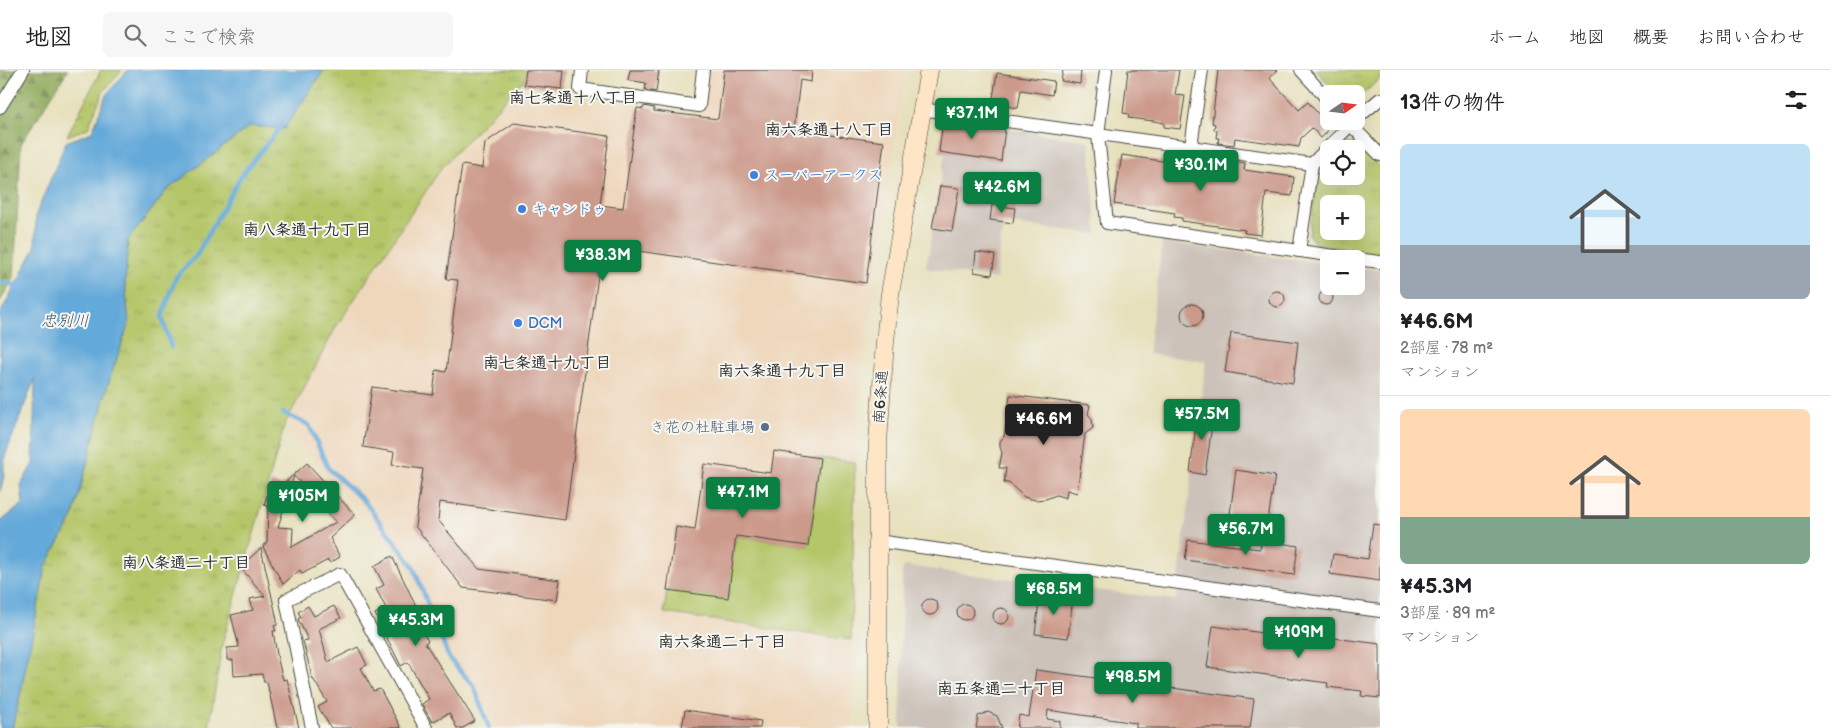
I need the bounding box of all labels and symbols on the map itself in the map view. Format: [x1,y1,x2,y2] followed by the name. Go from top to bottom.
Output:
[1320,85,1365,130] north arrow
[509,89,637,108] district label: 南七条通十八丁目
[931,98,1013,140] pin: ¥37.1M
[765,121,893,140] district label: 南六条通十八丁目
[1160,150,1242,192] pin: ¥30.1M
[764,166,882,185] place label: スーパーアークス
[748,169,760,181] marker: スーパーアークス
[961,172,1043,214] pin: ¥42.6M
[532,200,607,219] place label: キャンドゥ
[516,203,528,215] marker: キャンドゥ
[243,221,371,240] district label: 南八条通十九丁目
[562,240,644,282] pin: ¥38.3M
[41,312,89,331] water label: 忠別川
[528,314,562,333] place label: DCM
[512,317,524,329] marker: DCM
[483,354,611,373] district label: 南七条通十九丁目
[718,362,846,381] district label: 南六条通十九丁目
[870,369,892,425] street label: 南6条通
[1161,398,1243,441] pin: ¥57.5M
[1003,404,1085,446] pin: ¥46.6M
[650,418,755,437] place label: き花の杜駐車場
[759,421,771,433] marker: き花の杜駐車場
[702,476,784,519] pin: ¥47.1M
[268,480,338,523] pin: ¥105M
[1205,514,1287,556] pin: ¥56.7M
[122,554,250,573] district label: 南八条通二十丁目
[1013,574,1095,616] pin: ¥68.5M
[375,604,457,647] pin: ¥45.3M
[1264,616,1334,659] pin: ¥109M
[658,633,786,652] district label: 南六条通二十丁目
[1092,662,1174,704] pin: ¥98.5M
[937,680,1065,699] district label: 南五条通二十丁目

